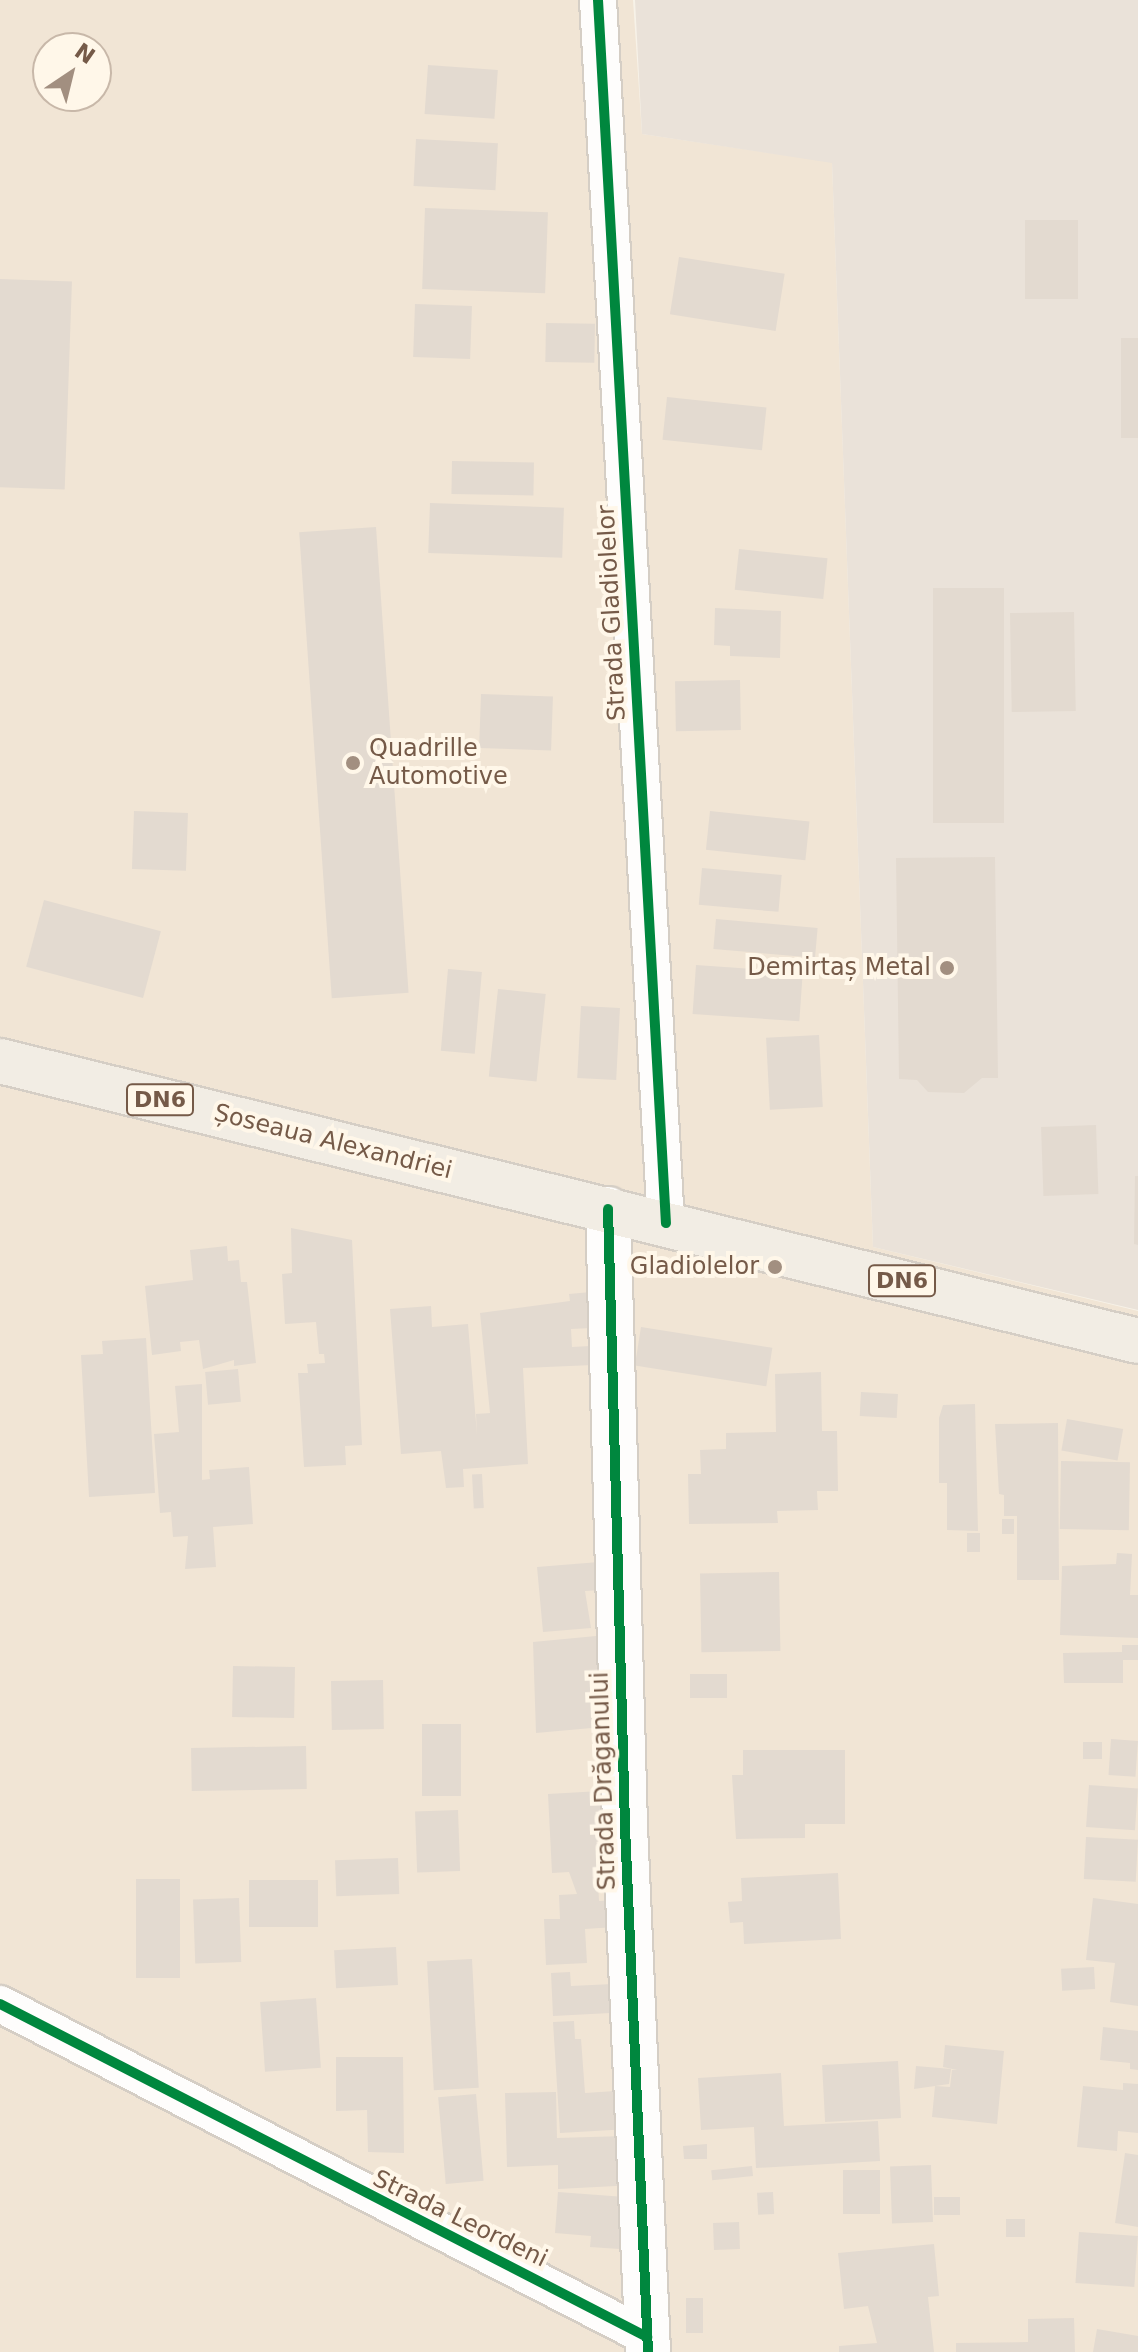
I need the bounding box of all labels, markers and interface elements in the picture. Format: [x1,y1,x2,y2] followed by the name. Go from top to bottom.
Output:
[32,32,112,112] north arrow
[70,38,100,69] text: N
[592,504,632,722] street label: Strada Gladiolelor
[369,735,508,791] place label: Quadrille Automotive
[344,754,362,772] marker: Quadrille Automotive
[747,954,931,982] place label: Demirtaș Metal
[938,959,956,977] marker: Demirtaș Metal
[126,1082,194,1118] road number: DN6
[211,1098,455,1186] street label: Șoseaua Alexandriei
[630,1253,759,1281] place label: Gladiolelor
[766,1258,784,1276] marker: Gladiolelor
[868,1263,936,1299] road number: DN6
[586,1671,622,1891] street label: Strada Drăganului
[368,2164,552,2274] street label: Strada Leordeni

